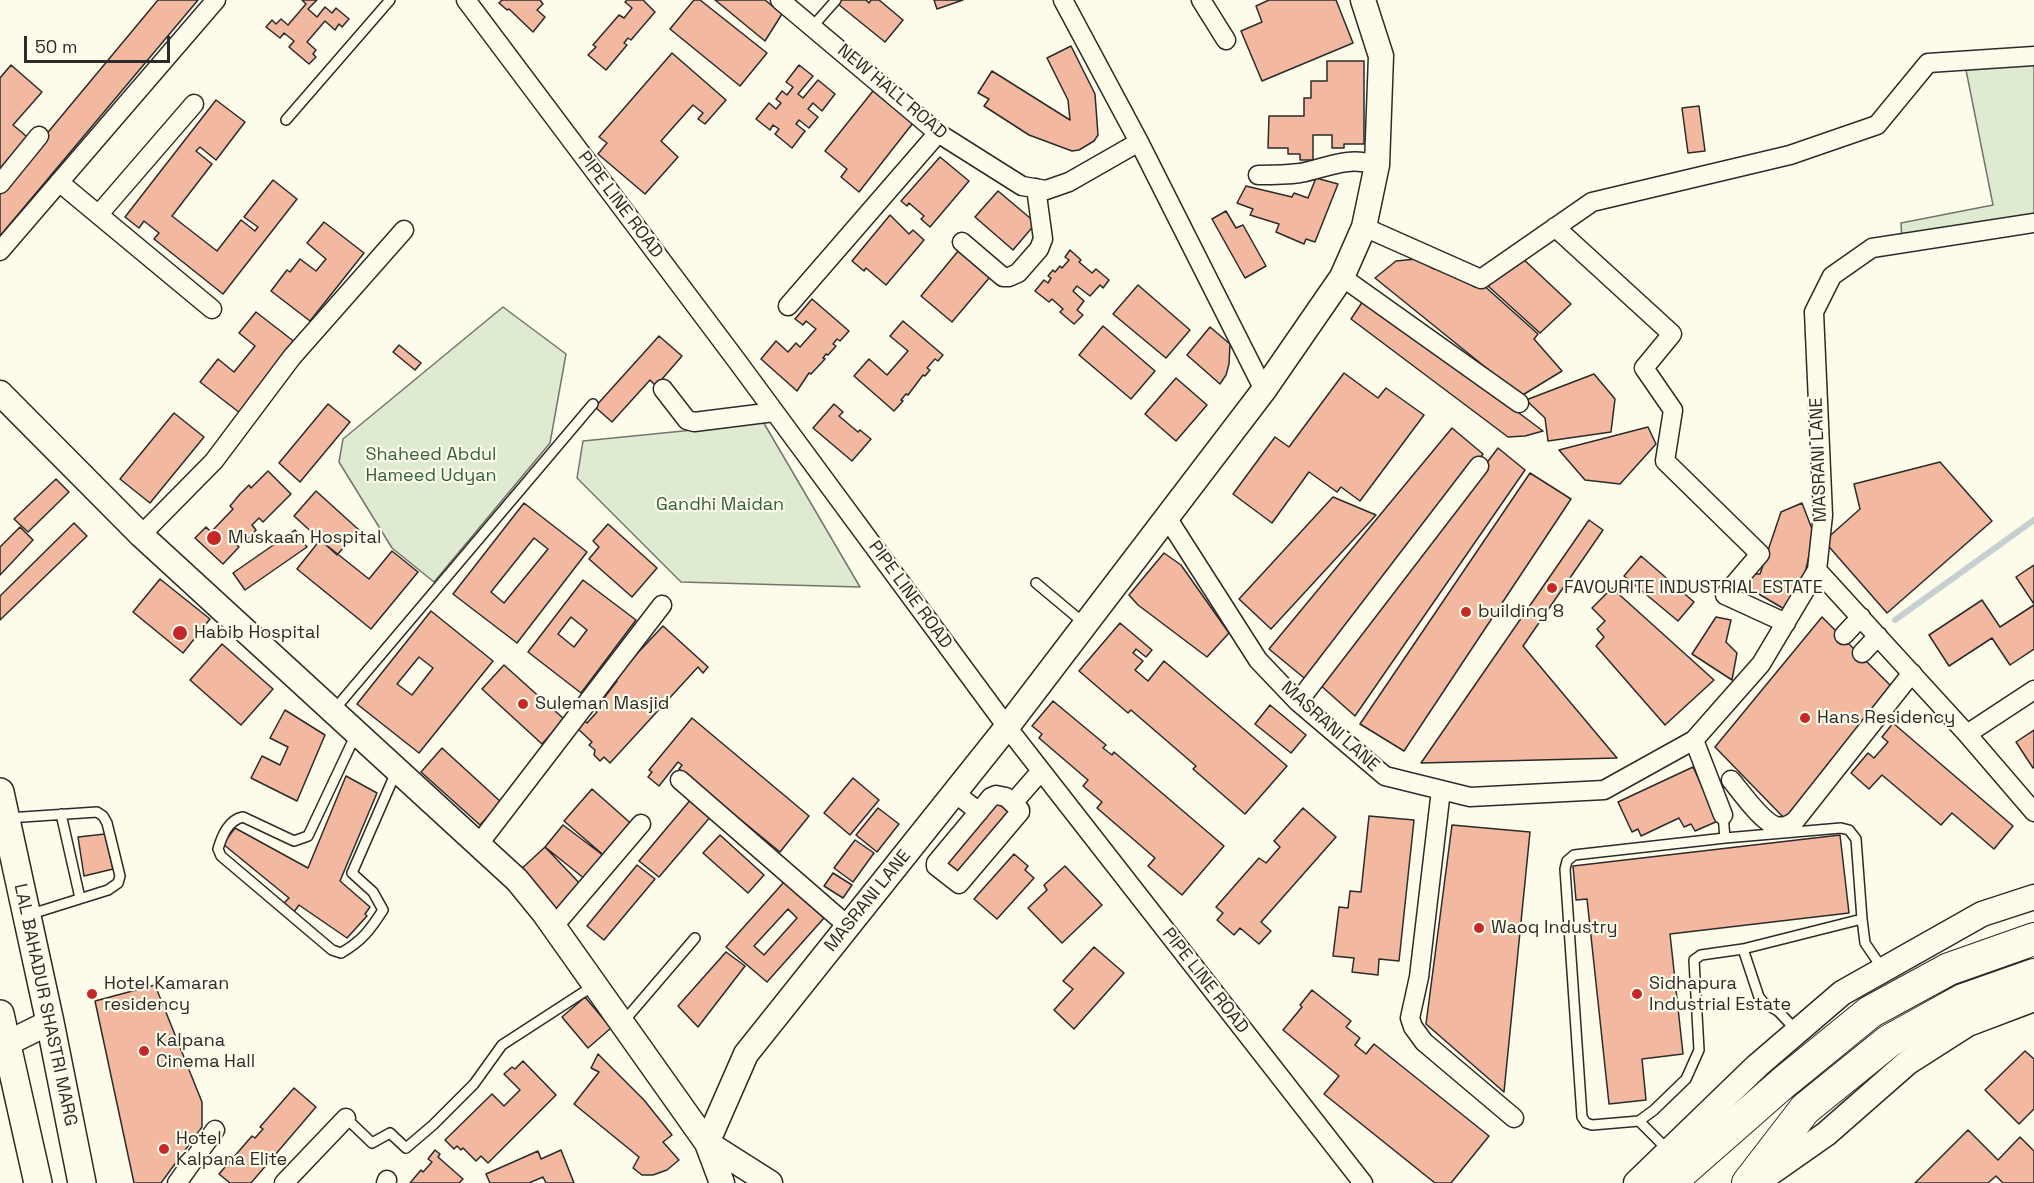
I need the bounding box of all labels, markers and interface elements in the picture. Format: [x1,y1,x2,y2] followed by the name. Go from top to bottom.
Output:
[27,24,172,62] scale bar
[35,35,77,58] text: 50 m
[833,40,951,144] street label: NEW HALL ROAD
[573,147,667,263] street label: PIPE LINE ROAD
[1806,397,1832,523] street label: MASRANI LANE
[365,444,497,486] park label: Shaheed Abdul Hameed Udyan
[656,494,784,516] park label: Gandhi Maidan
[228,527,381,549] place label: Muskaan Hospital
[205,529,223,547] marker: Muskaan Hospital
[864,537,956,653] street label: PIPE LINE ROAD
[1564,577,1823,599] place label: FAVOURITE INDUSTRIAL ESTATE
[1545,581,1559,595] marker: FAVOURITE INDUSTRIAL ESTATE
[1478,601,1564,623] place label: building 8
[1459,605,1473,619] marker: building 8
[194,622,320,644] place label: Habib Hospital
[171,624,189,642] marker: Habib Hospital
[1276,677,1384,777] street label: MASRANI LANE
[535,693,669,715] place label: Suleman Masjid
[516,697,530,711] marker: Suleman Masjid
[1817,707,1955,729] place label: Hans Residency
[1798,711,1812,725] marker: Hans Residency
[820,846,916,956] street label: MASRANI LANE
[9,882,81,1128] street label: LAL BAHADUR SHASTRI MARG
[1491,917,1617,939] place label: Waoq Industry
[1472,921,1486,935] marker: Waoq Industry
[1157,924,1253,1038] street label: PIPE LINE ROAD
[104,973,229,1016] place label: Hotel Kamaran residency
[1649,973,1791,1016] place label: Sidhapura Industrial Estate
[85,987,99,1001] marker: Hotel Kamaran residency
[1630,987,1644,1001] marker: Sidhapura Industrial Estate
[156,1030,255,1072] place label: Kalpana Cinema Hall
[137,1044,151,1058] marker: Kalpana Cinema Hall
[176,1128,287,1170] place label: Hotel Kalpana Elite
[157,1142,171,1156] marker: Hotel Kalpana Elite

